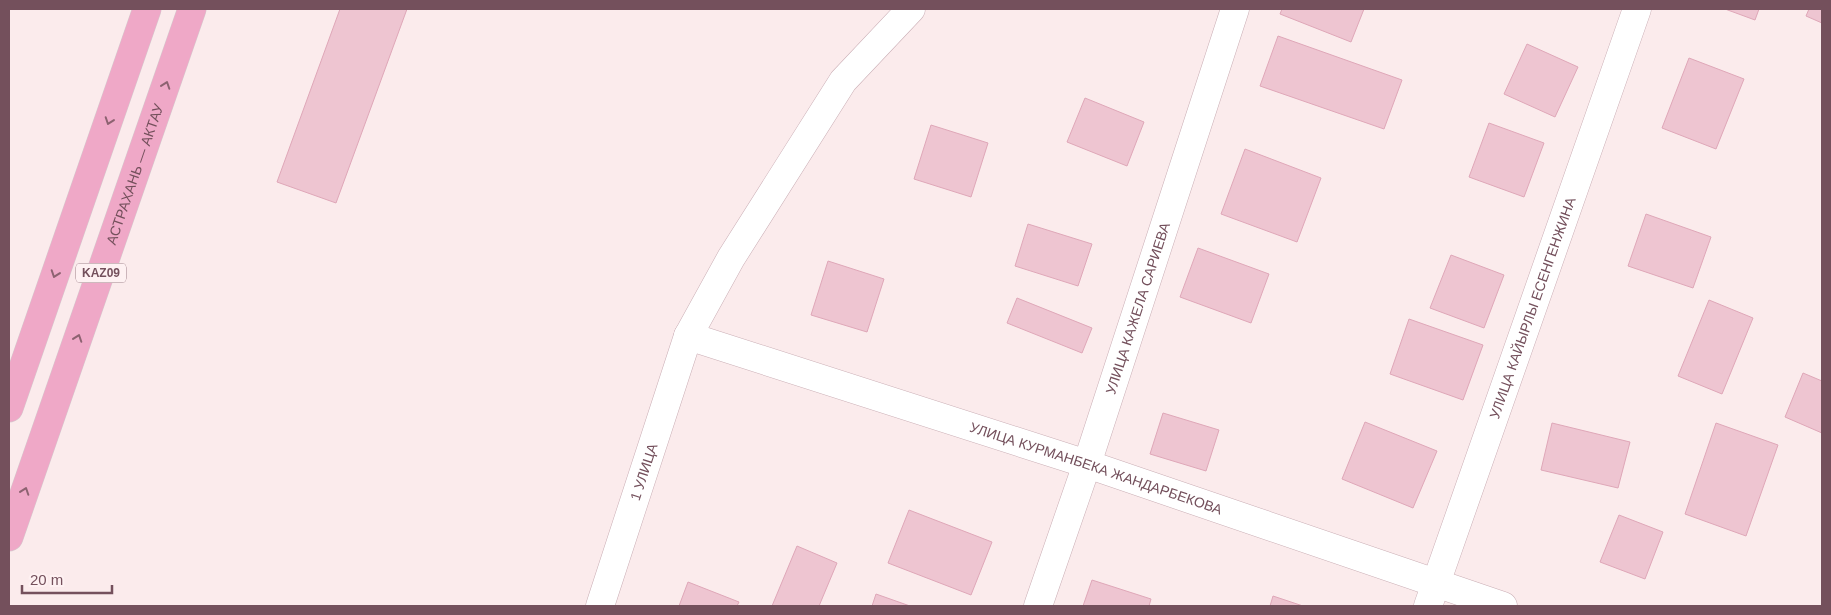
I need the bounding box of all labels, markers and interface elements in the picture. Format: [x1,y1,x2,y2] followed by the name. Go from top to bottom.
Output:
[160,81,170,90] one-way arrow
[103,102,167,247] street label: АСТРАХАНЬ — АКТАУ
[104,116,114,125] one-way arrow
[1486,194,1579,421] street label: УЛИЦА КАЙЫРЛЫ ЕСЕНГЕНЖИНА
[1102,220,1173,396] street label: УЛИЦА КАЖЕЛА САРИЕВА
[76,264,126,282] road number: KAZ09
[51,270,61,278] one-way arrow
[73,334,83,343] one-way arrow
[968,419,1225,518] street label: УЛИЦА КУРМАНБЕКА ЖАНДАРБЕКОВА
[627,441,661,503] street label: 1 УЛИЦА
[19,488,29,496] one-way arrow
[22,562,112,594] scale bar
[30,571,63,588] text: 20 m

